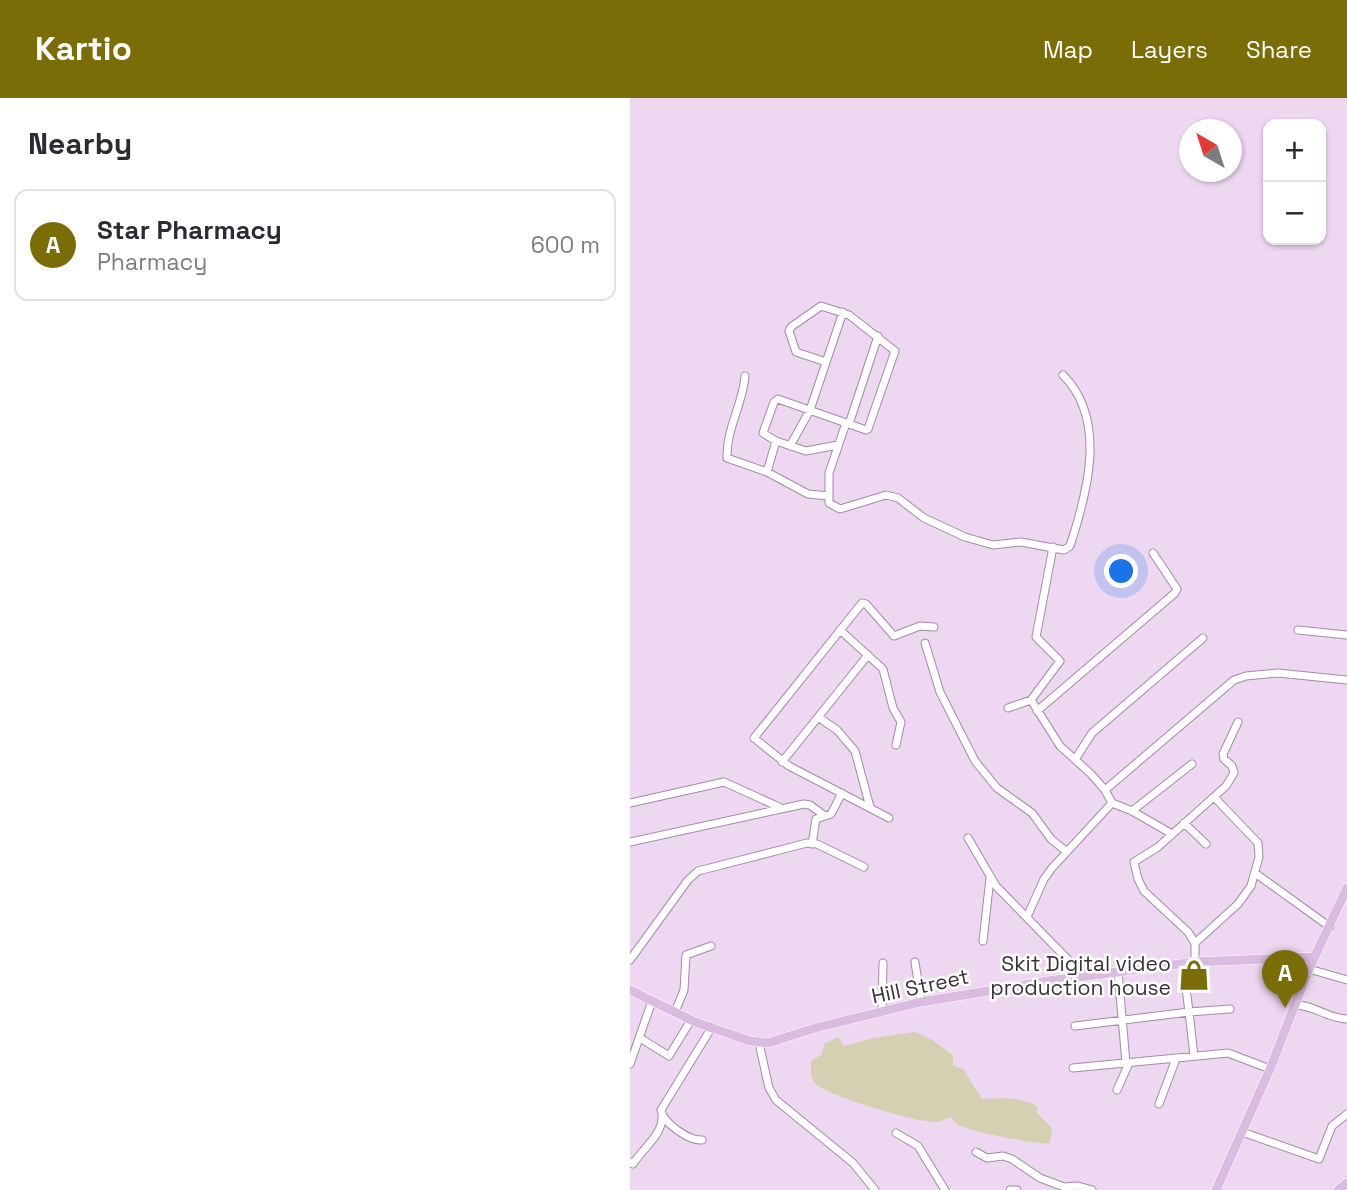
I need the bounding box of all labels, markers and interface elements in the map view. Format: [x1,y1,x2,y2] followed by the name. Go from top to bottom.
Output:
[35,28,132,70] text: Kartio
[1043,34,1093,65] text: Map
[1131,34,1208,65] text: Layers
[1246,34,1312,65] text: Share
[1179,119,1242,182] north arrow
[1263,119,1326,245] map controls
[1263,119,1326,182] button: +
[28,124,132,163] text: Nearby
[1263,182,1326,245] button: −
[97,213,282,247] text: Star Pharmacy
[46,230,60,260] text: A
[531,230,600,260] text: 600 m
[97,247,207,277] text: Pharmacy
[1104,554,1138,588] your location
[990,950,1171,1001] place label: Skit Digital video production house
[1262,950,1308,1008] pin: A
[1177,958,1211,992] shop icon: Skit Digital video production house
[869,963,971,1009] street label: Hill Street

